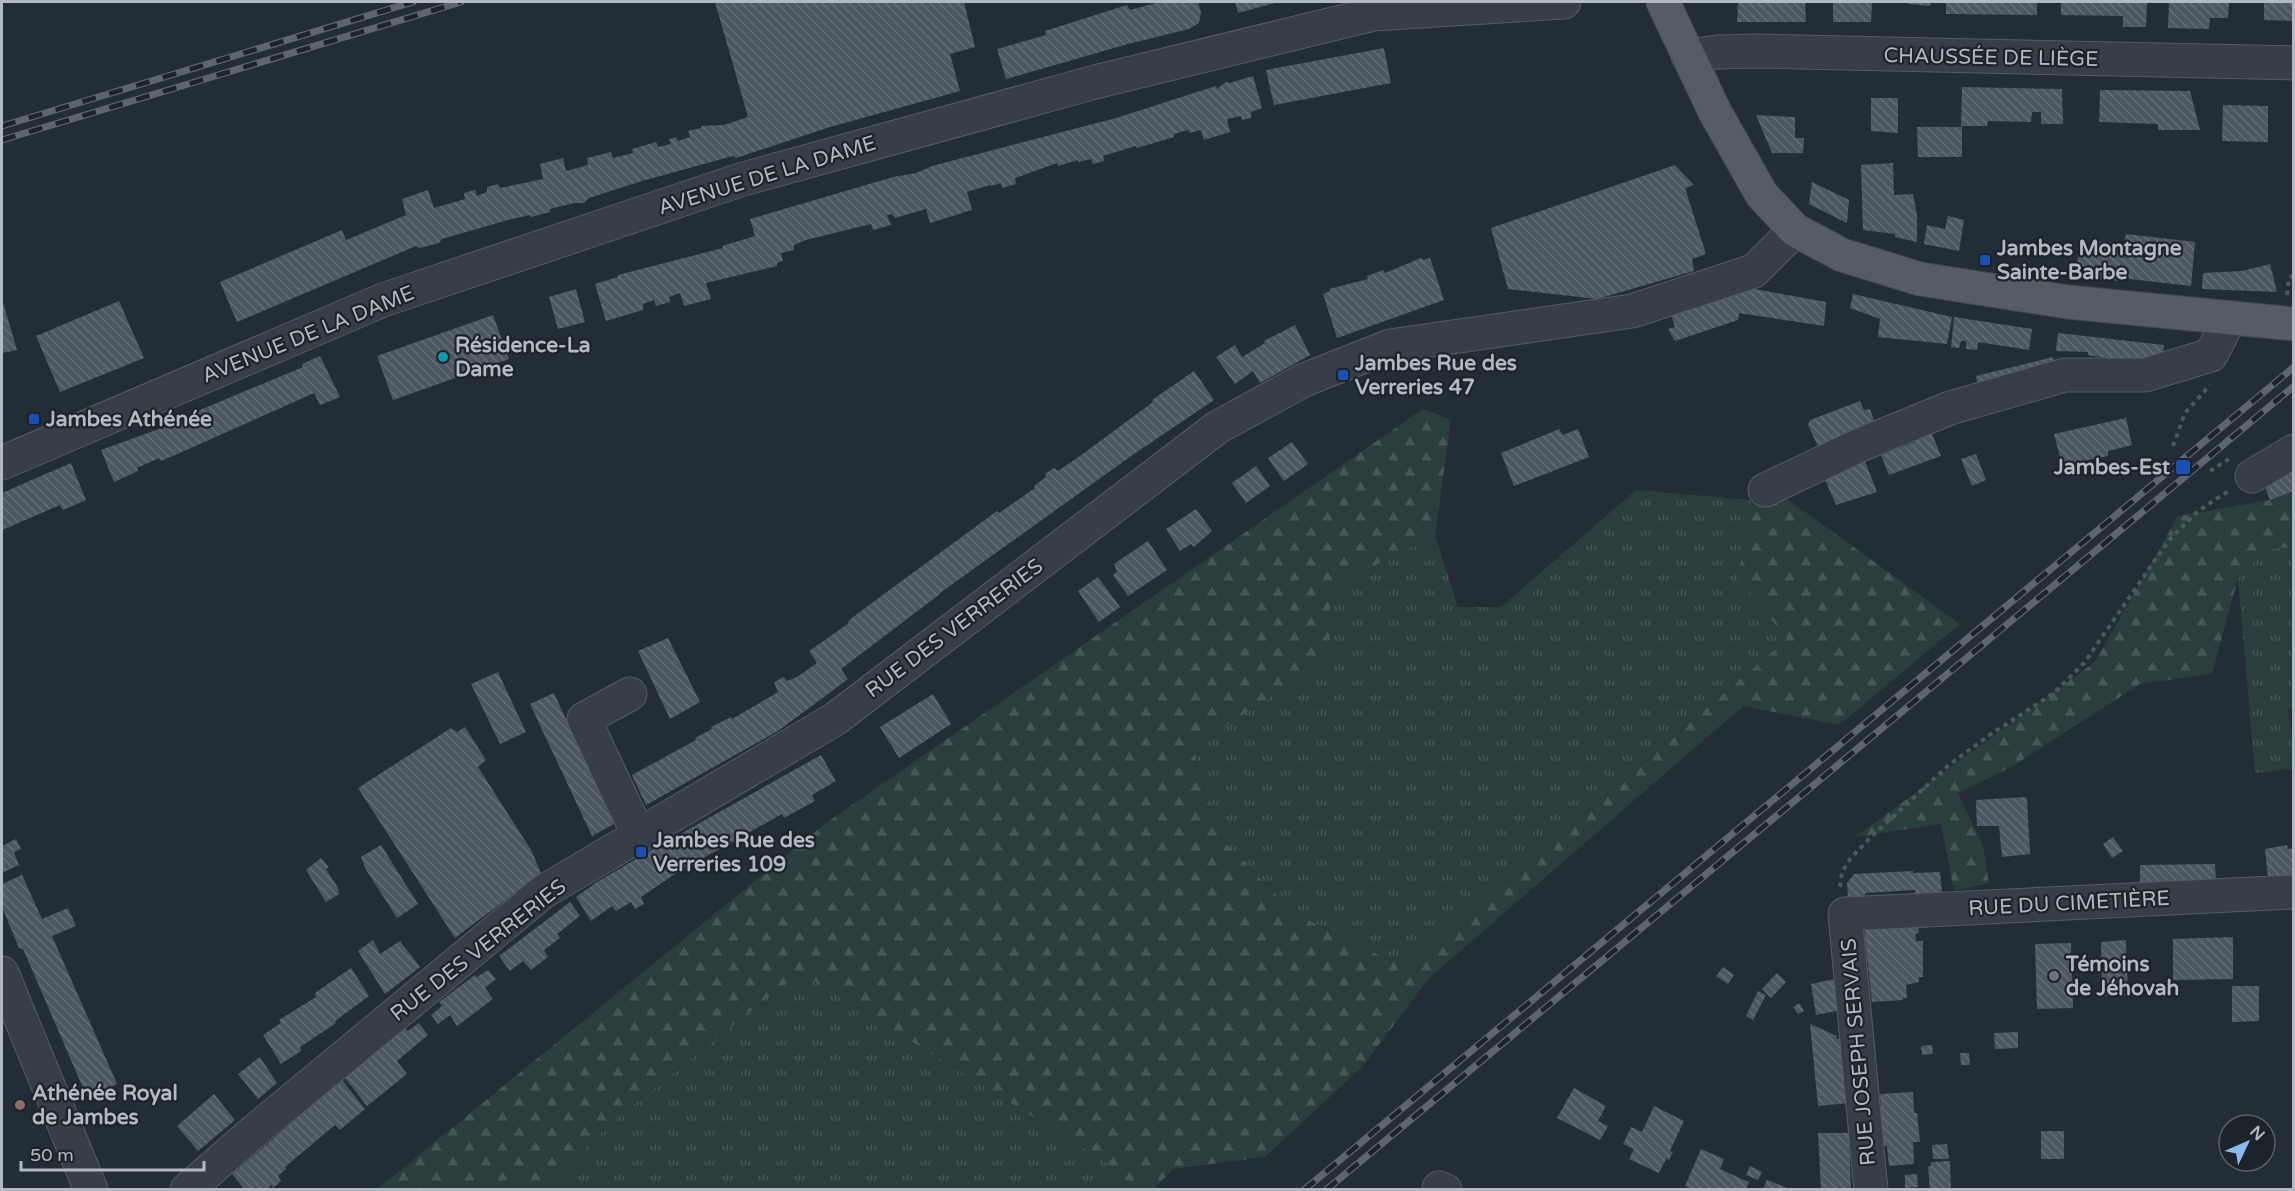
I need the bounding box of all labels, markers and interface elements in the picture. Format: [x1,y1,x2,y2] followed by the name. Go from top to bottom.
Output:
[1883,43,2099,72] street label: CHAUSSÉE DE LIÈGE
[655,130,879,221] street label: AVENUE DE LA DAME
[1996,236,2182,285] place label: Jambes Montagne Sainte-Barbe
[1978,253,1992,267] marker: Jambes Montagne Sainte-Barbe
[198,280,418,388] street label: AVENUE DE LA DAME
[455,333,591,382] place label: Résidence-La Dame
[436,350,450,364] marker: Résidence-La Dame
[1354,351,1517,400] place label: Jambes Rue des Verreries 47
[1336,368,1350,382] marker: Jambes Rue des Verreries 47
[45,407,212,432] place label: Jambes Athénée
[27,412,41,426] marker: Jambes Athénée
[2053,455,2170,480] place label: Jambes-Est
[2174,458,2192,476] marker: Jambes-Est
[861,553,1048,703] street label: RUE DES VERRERIES
[652,828,815,877] place label: Jambes Rue des Verreries 109
[634,845,648,859] marker: Jambes Rue des Verreries 109
[386,874,571,1027] street label: RUE DES VERRERIES
[1968,886,2170,921] street label: RUE DU CIMETIÈRE
[1836,937,1881,1167] street label: RUE JOSEPH SERVAIS
[2065,952,2179,1001] place label: Témoins de Jéhovah
[2047,969,2061,983] marker: Témoins de Jéhovah
[32,1081,178,1130] place label: Athénée Royal de Jambes
[13,1098,27,1112] marker: Athénée Royal de Jambes
[2217,1113,2277,1173] north arrow
[2245,1122,2269,1145] text: N
[21,1134,204,1172] scale bar
[30,1144,74,1166] text: 50 m

